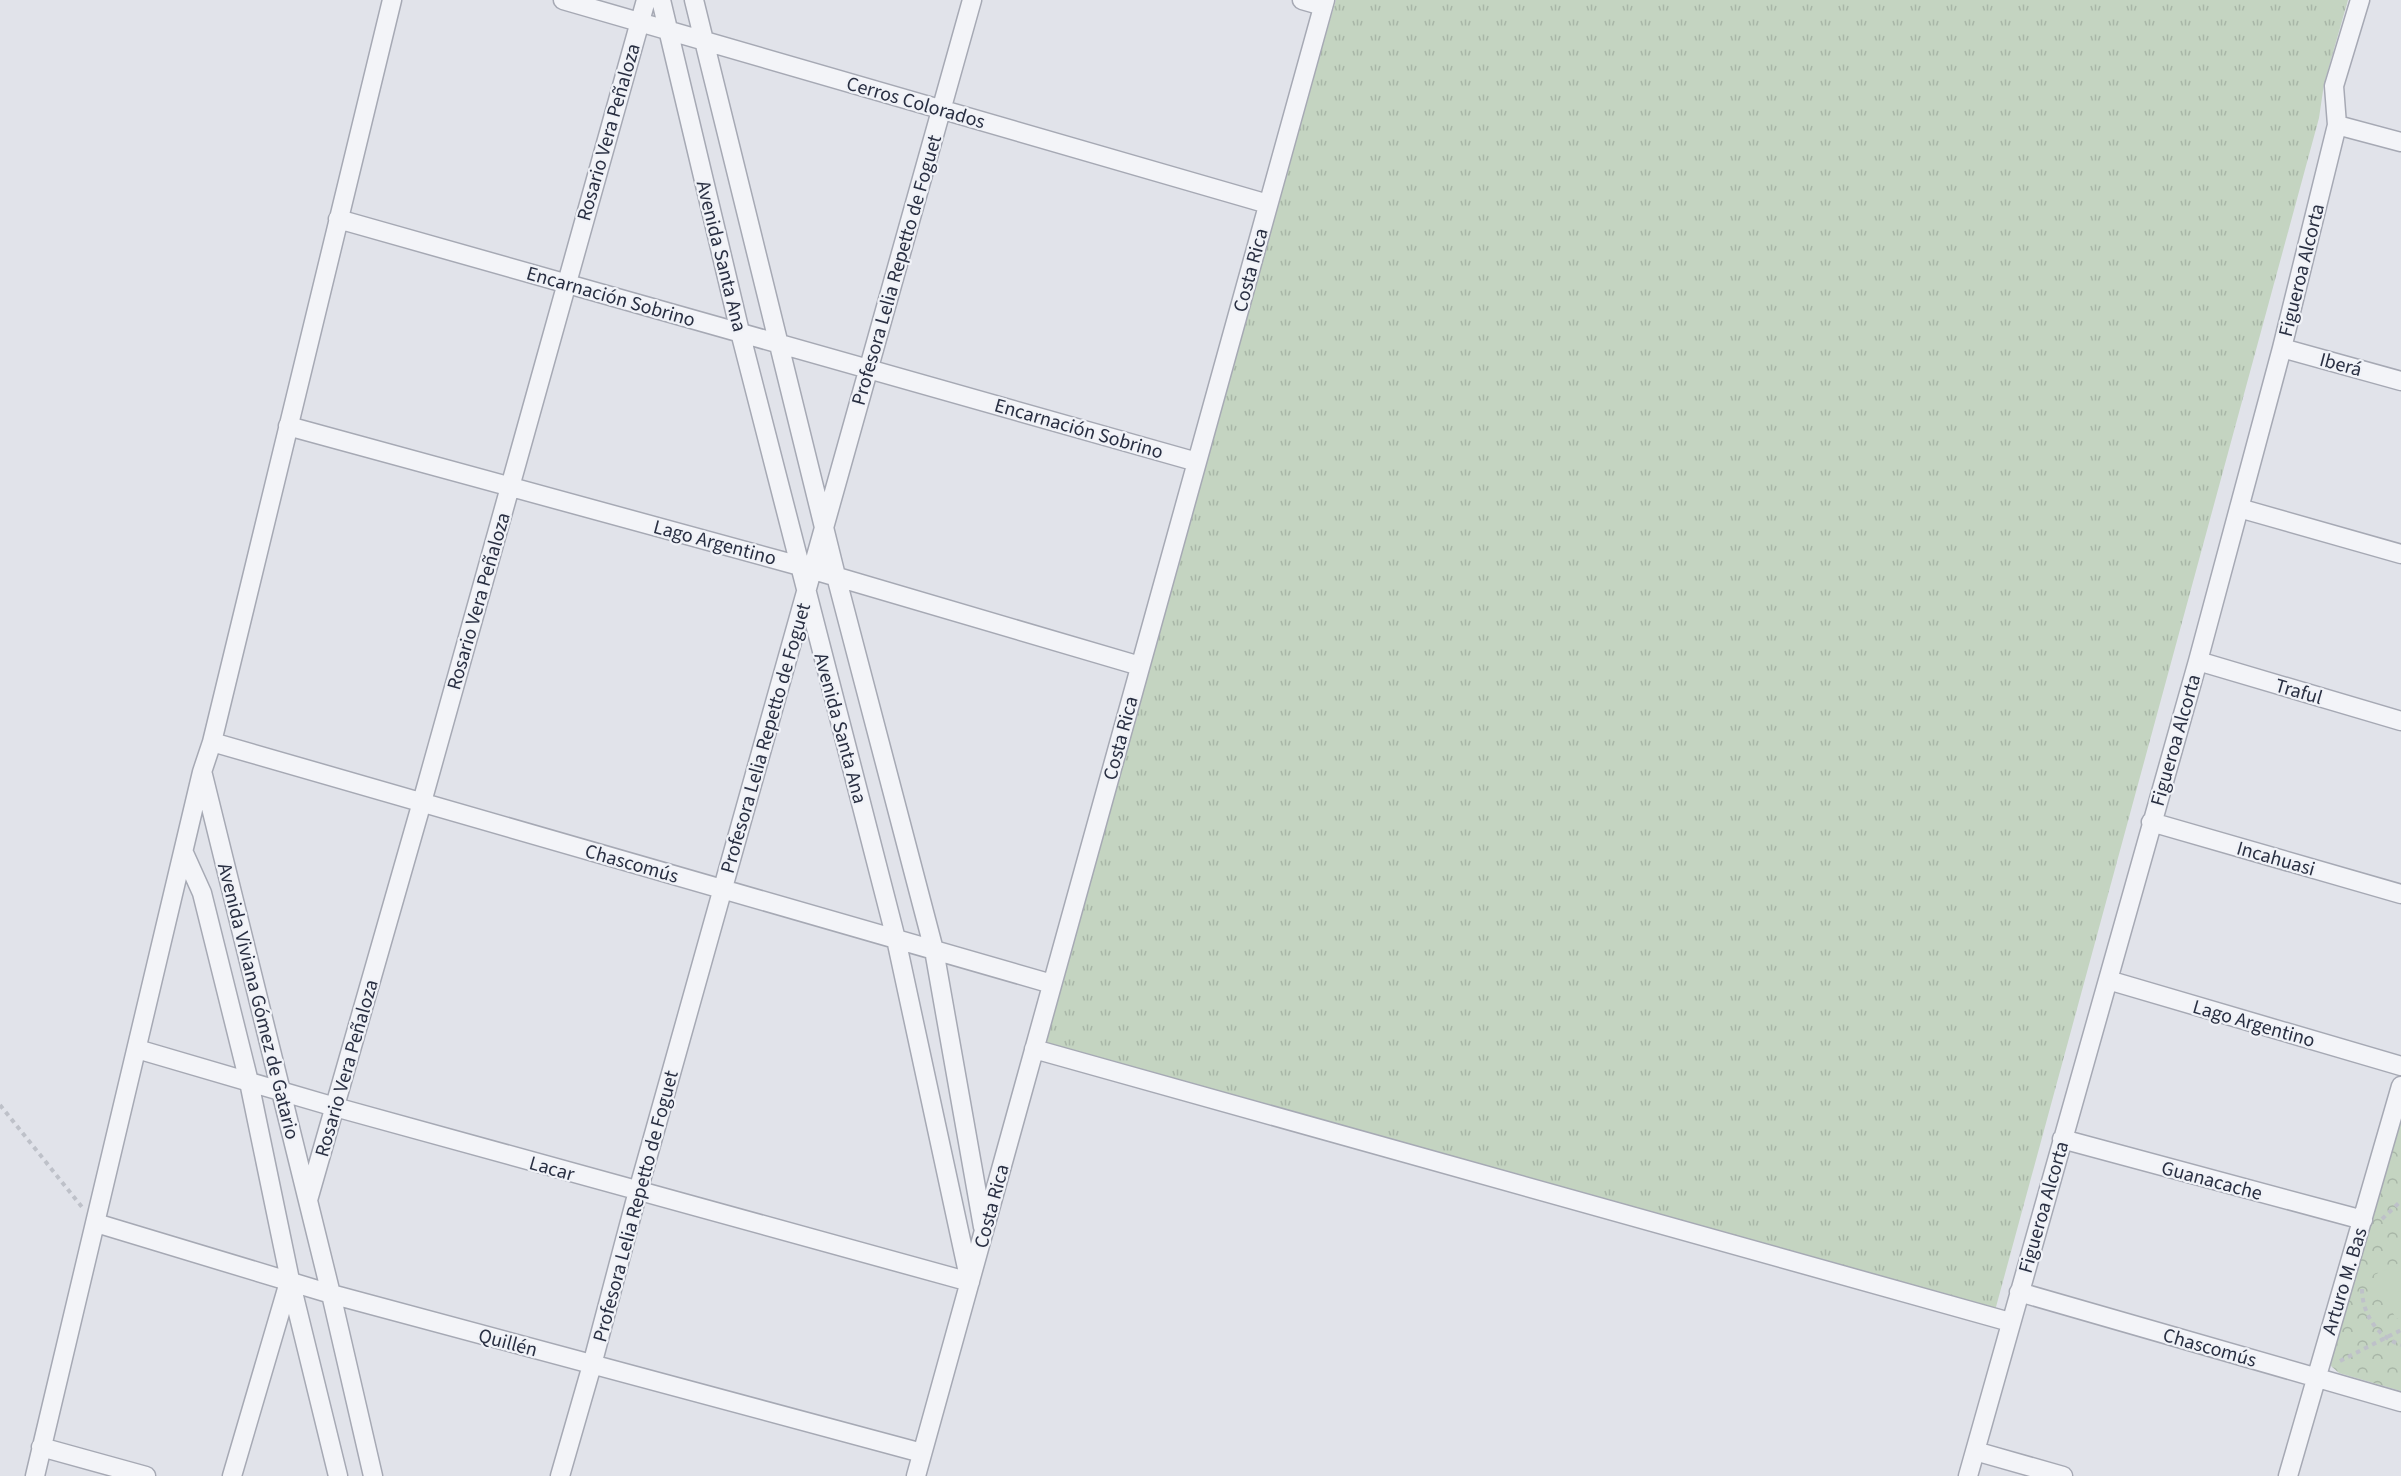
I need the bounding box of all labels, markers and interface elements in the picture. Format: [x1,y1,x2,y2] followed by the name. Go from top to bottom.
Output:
[570,40,648,224] street label: Rosario Vera Peñaloza
[843,70,988,136] street label: Cerros Colorados
[845,132,949,409] street label: Profesora Lelia Repetto de Foguet
[689,178,753,335] street label: Avenida Santa Ana
[2272,201,2332,340] street label: Figueroa Alcorta
[1226,225,1276,315] street label: Costa Rica
[523,259,698,334] street label: Encarnación Sobrino
[2316,346,2365,384] street label: Iberá
[991,391,1166,466] street label: Encarnación Sobrino
[440,509,518,693] street label: Rosario Vera Peñaloza
[650,513,779,573] street label: Lago Argentino
[714,600,818,877] street label: Profesora Lelia Repetto de Foguet
[806,650,874,807] street label: Avenida Santa Ana
[2144,671,2208,809] street label: Figueroa Alcorta
[2272,672,2326,712] street label: Traful
[1096,693,1146,783] street label: Costa Rica
[2233,834,2318,883] street label: Incahuasi
[582,837,682,891] street label: Chascomús
[210,860,306,1142] street label: Avenida Viviana Gómez de Gatario
[308,976,386,1160] street label: Rosario Vera Peñaloza
[2189,993,2318,1055] street label: Lago Argentino
[586,1067,686,1345] street label: Profesora Lelia Repetto de Foguet
[2012,1138,2076,1276] street label: Figueroa Alcorta
[526,1149,578,1189] street label: Lacar
[2158,1154,2265,1208] street label: Guanacache
[967,1161,1017,1251] street label: Costa Rica
[2315,1224,2375,1338] street label: Arturo M. Bas
[2160,1321,2260,1375] street label: Chascomús
[475,1322,540,1364] street label: Quillén

